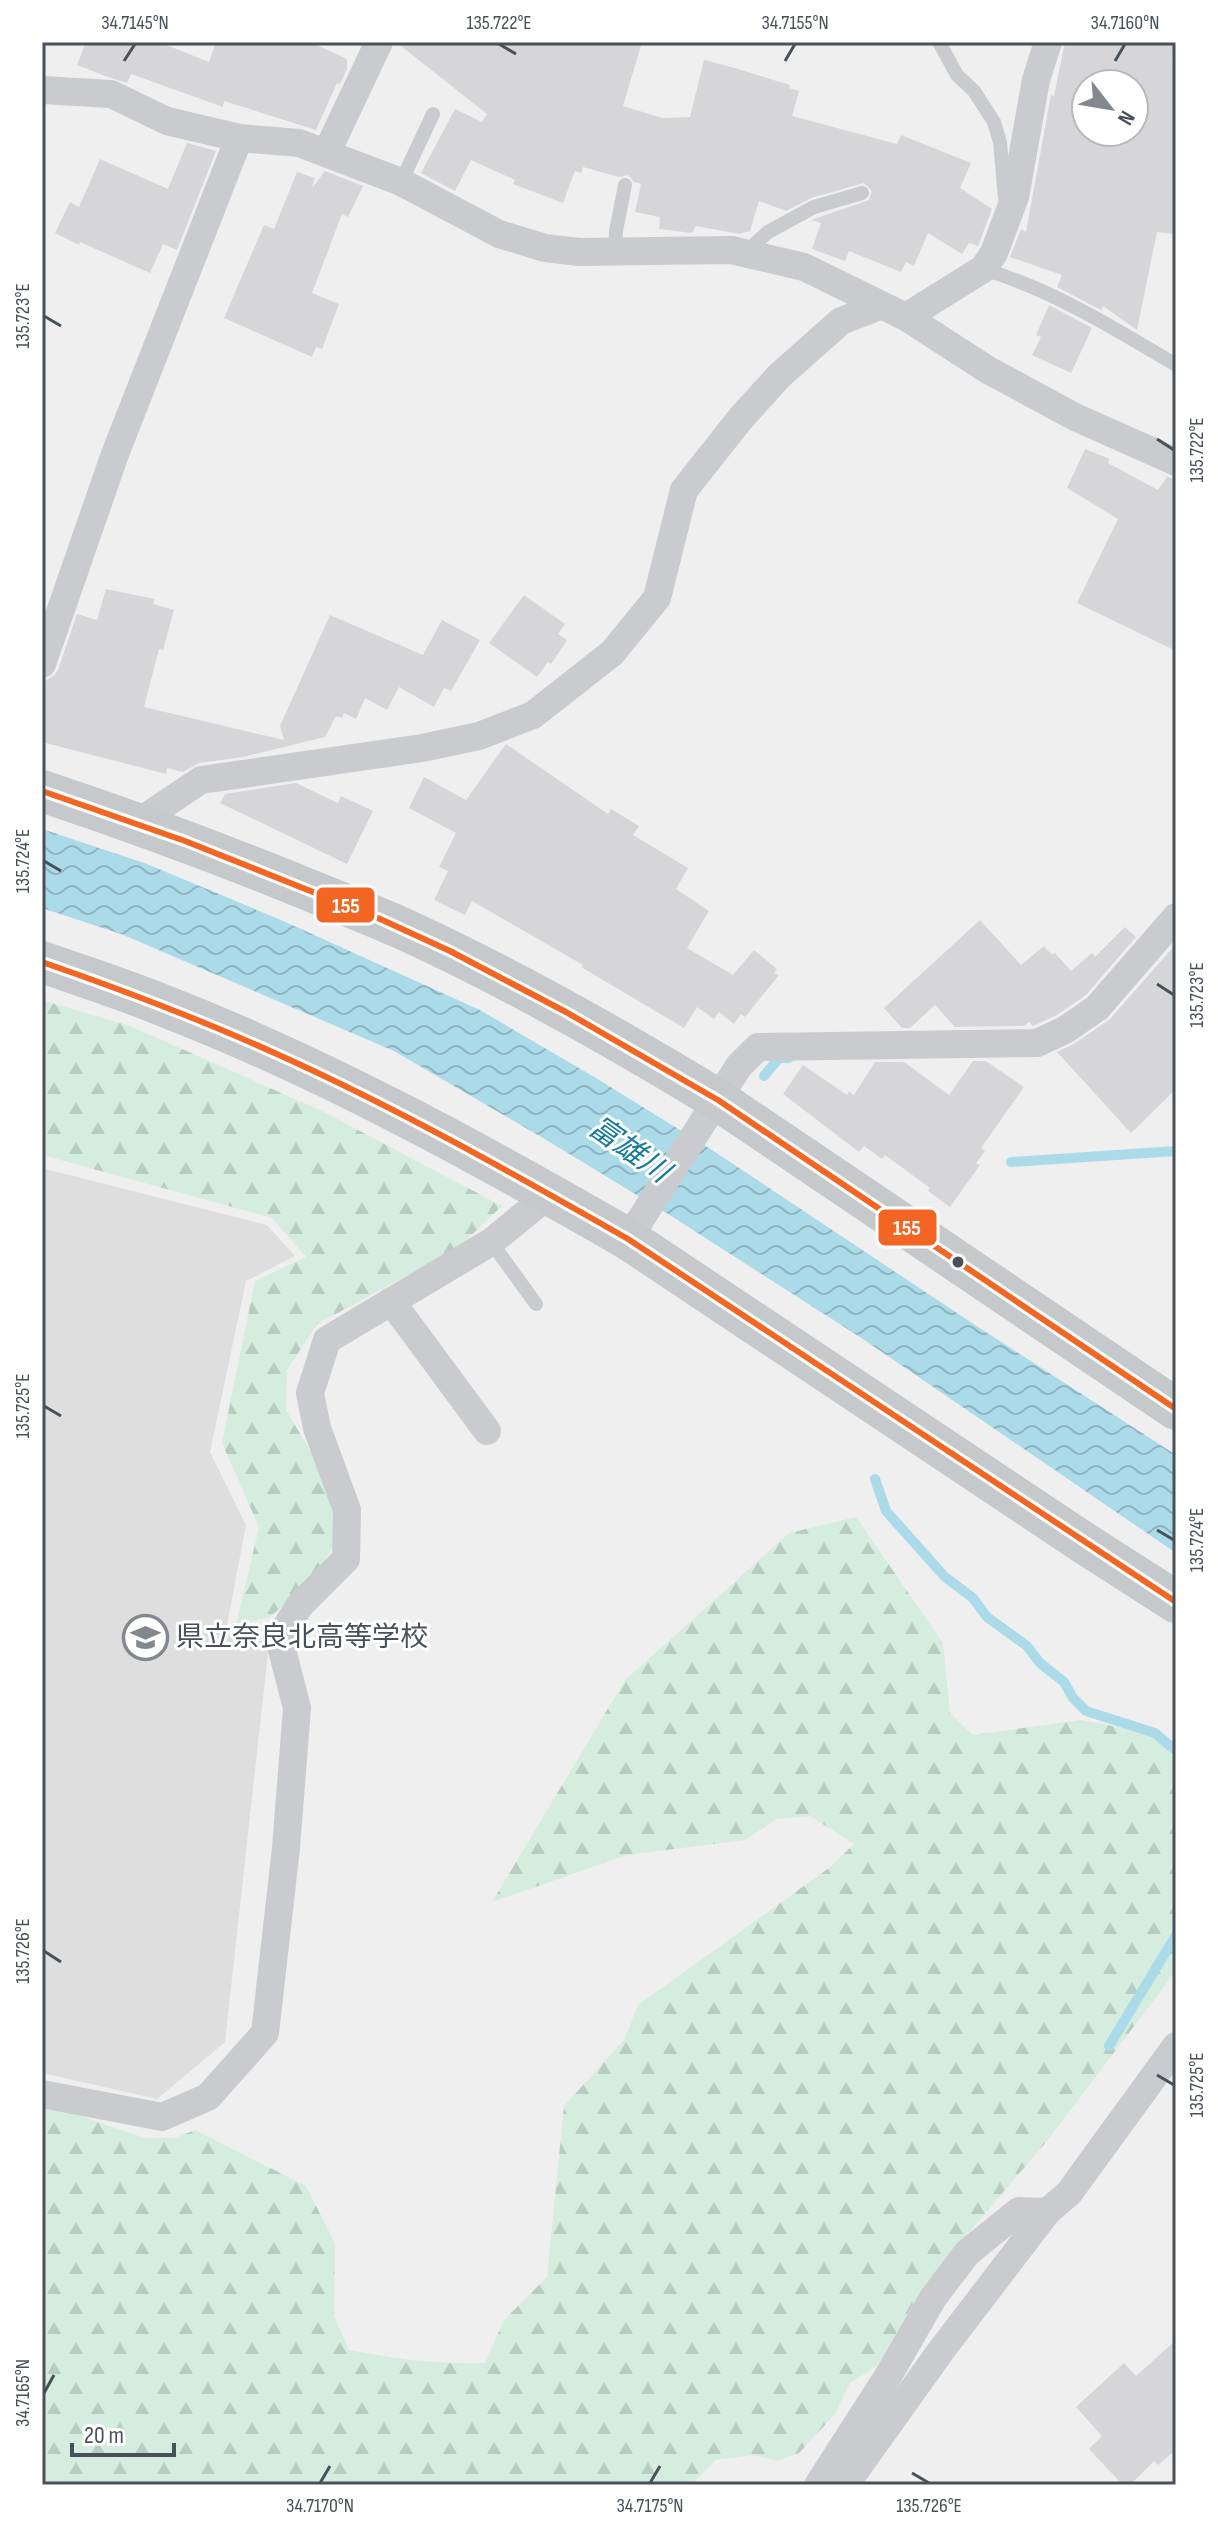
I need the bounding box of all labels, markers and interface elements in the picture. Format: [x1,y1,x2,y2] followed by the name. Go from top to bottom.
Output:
[101,11,169,35] text: 34.7145°N
[466,11,532,35] text: 135.722°E
[761,11,829,35] text: 34.7155°N
[1091,11,1159,35] text: 34.7160°N
[1070,68,1150,148] north arrow
[1111,106,1140,130] text: N
[11,283,35,349] text: 135.723°E
[1185,417,1209,483] text: 135.722°E
[11,829,35,893] text: 135.724°E
[315,886,376,924] line badge: 155
[332,893,360,920] text: 155
[1185,962,1209,1028] text: 135.723°E
[582,1109,679,1192] water label: 富雄川
[877,1208,938,1247] line badge: 155
[893,1215,921,1242] text: 155
[950,1254,966,1270] unlabelled marker
[11,1374,35,1438] text: 135.725°E
[1185,1508,1209,1572] text: 135.724°E
[121,1613,169,1661] school or university icon: 県立奈良北高等学校
[176,1621,428,1654] place label: 県立奈良北高等学校
[11,1918,35,1984] text: 135.726°E
[1185,2053,1209,2117] text: 135.725°E
[11,2359,35,2427] text: 34.7165°N
[72,2407,174,2457] scale bar
[84,2421,124,2450] text: 20 m
[286,2494,354,2518] text: 34.7170°N
[616,2494,684,2518] text: 34.7175°N
[896,2494,962,2518] text: 135.726°E

